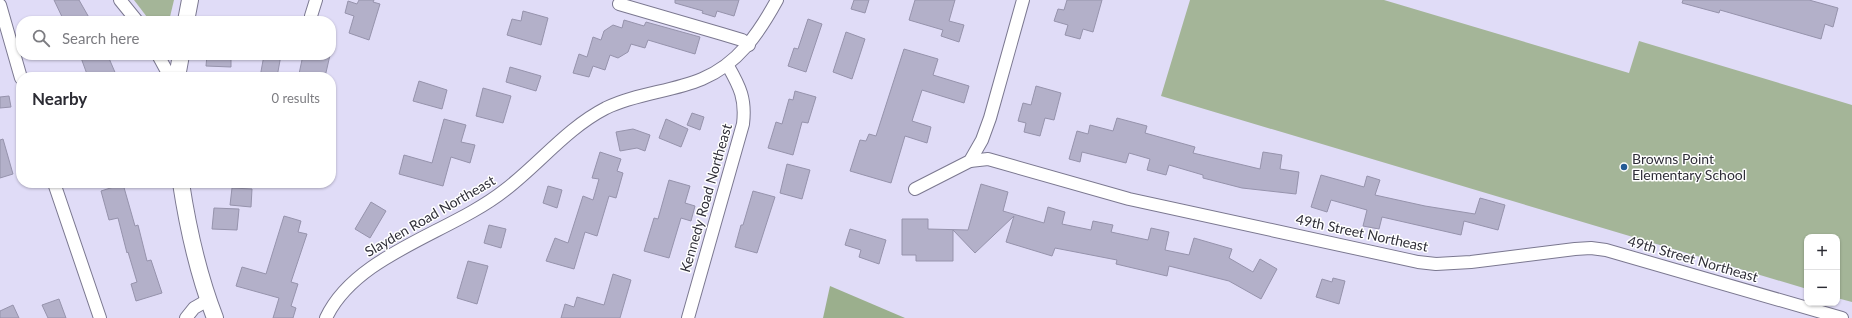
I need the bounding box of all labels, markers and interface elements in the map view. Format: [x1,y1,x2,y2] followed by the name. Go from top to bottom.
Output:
[16,16,336,60] search box
[30,27,52,49] icon: search
[62,29,139,47] text: Search here
[32,88,87,109] text: Nearby
[272,90,320,106] text: 0 results
[676,122,735,274] street label: Kennedy Road Northeast
[1632,150,1746,183] place label: Browns Point Elementary School
[1619,162,1629,172] marker: Browns Point Elementary School
[362,171,498,260] street label: Slayden Road Northeast
[1294,210,1430,255] street label: 49th Street Northeast
[1626,232,1760,285] street label: 49th Street Northeast
[1804,234,1840,306] map controls
[1804,234,1840,270] button: +
[1804,270,1840,306] button: −

